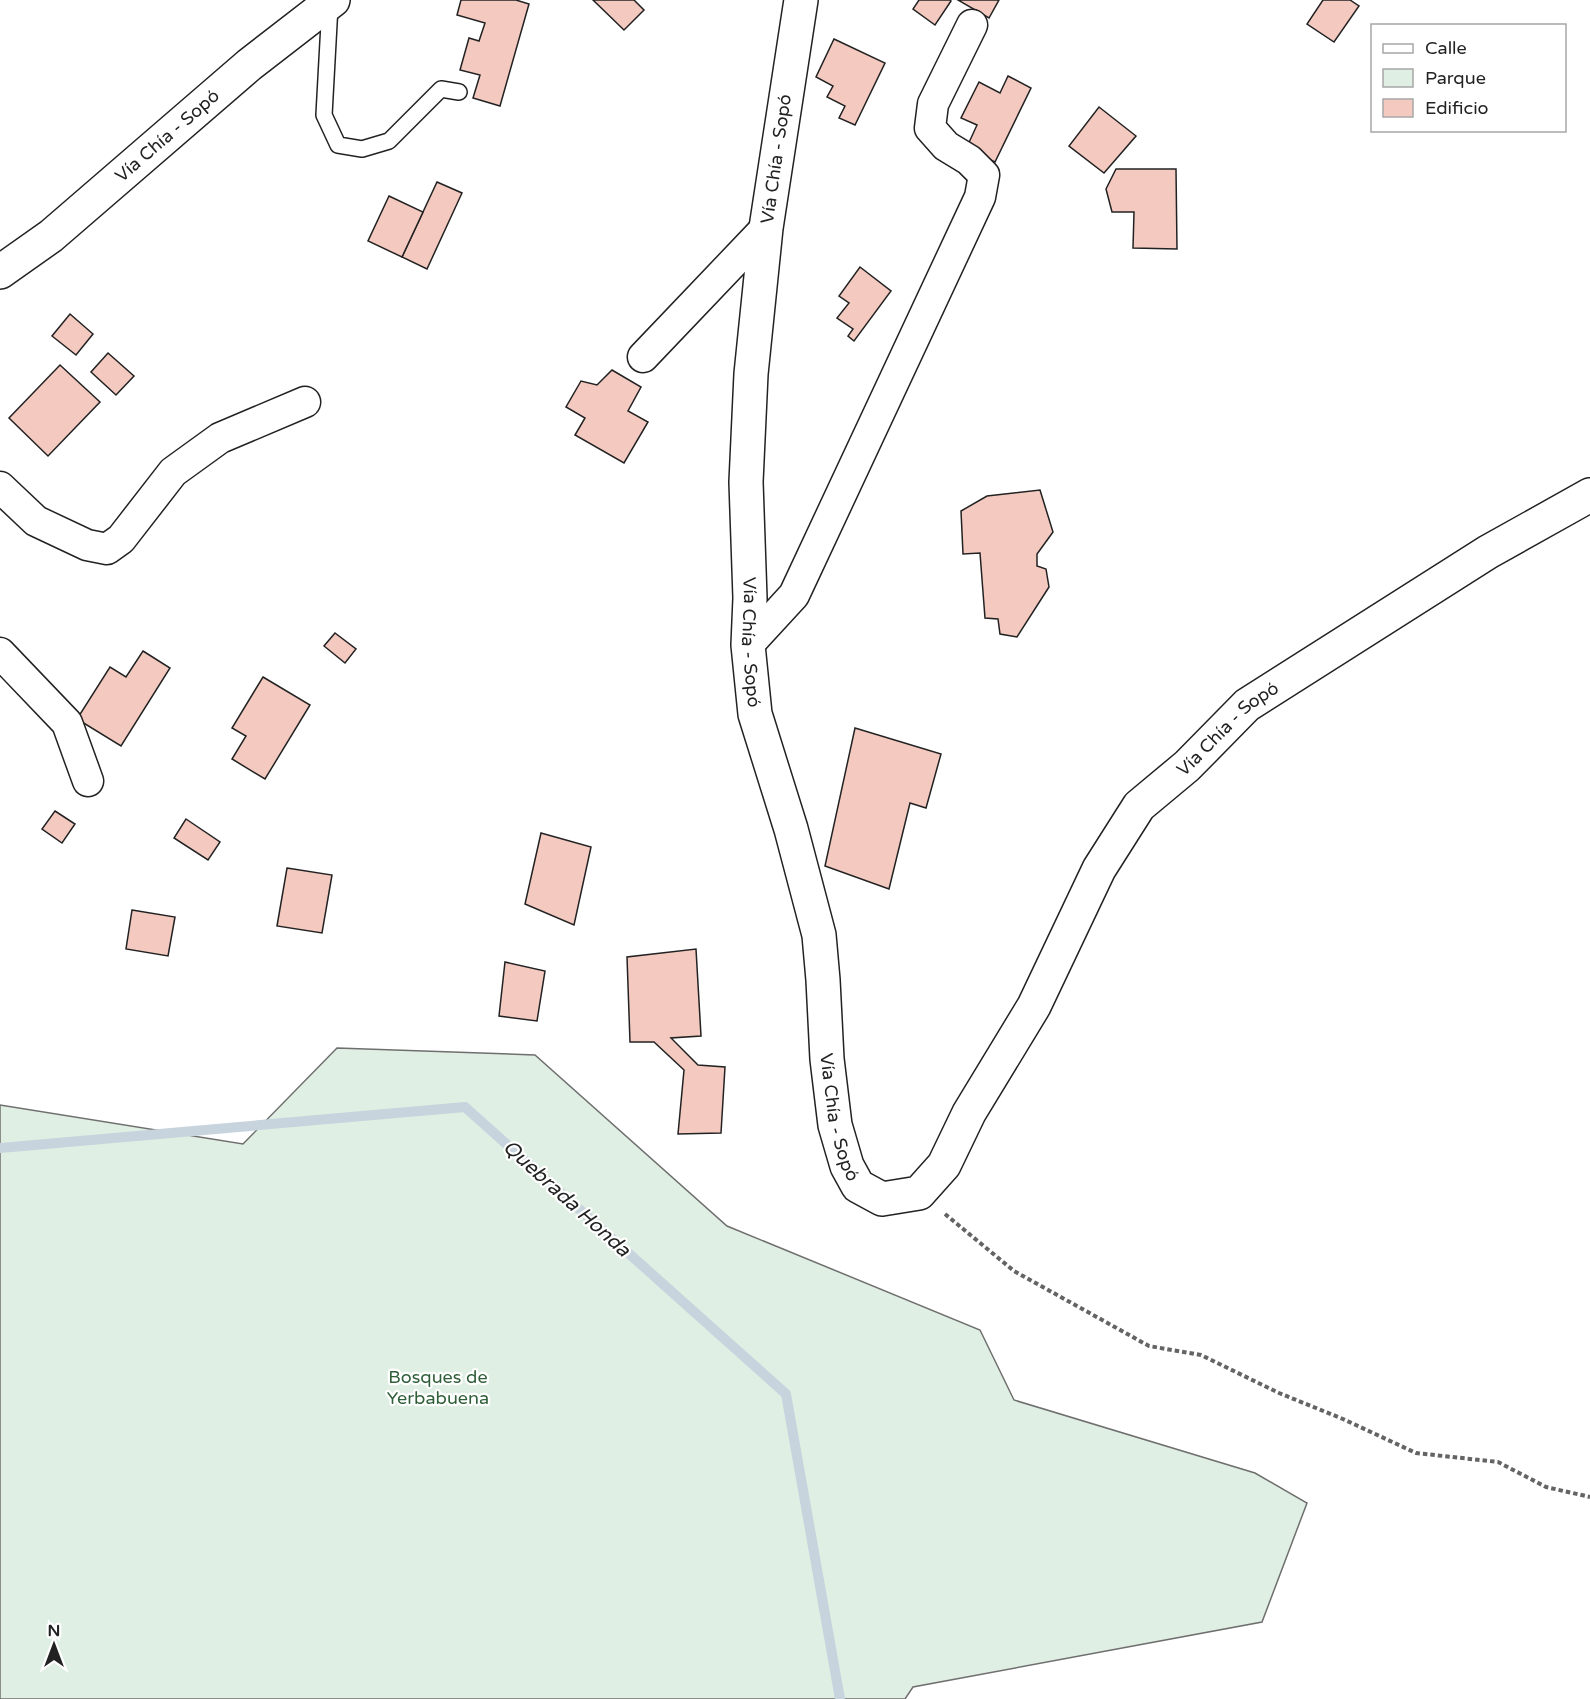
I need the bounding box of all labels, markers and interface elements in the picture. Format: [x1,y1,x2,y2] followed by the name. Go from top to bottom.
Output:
[1371,24,1566,132] legend
[1425,37,1467,59] text: Calle
[1425,67,1486,89] text: Parque
[111,85,224,187] street label: Vía Chía - Sopó
[756,93,796,225] street label: Vía Chía - Sopó
[1425,97,1489,119] text: Edificio
[737,577,765,709] street label: Vía Chía - Sopó
[1172,677,1283,781] street label: Vía Chía - Sopó
[815,1052,864,1185] street label: Vía Chía - Sopó
[498,1135,636,1263] water label: Quebrada Honda
[387,1366,489,1409] park label: Bosques de Yerbabuena
[24,1615,84,1675] north arrow
[48,1621,60,1641] text: N

